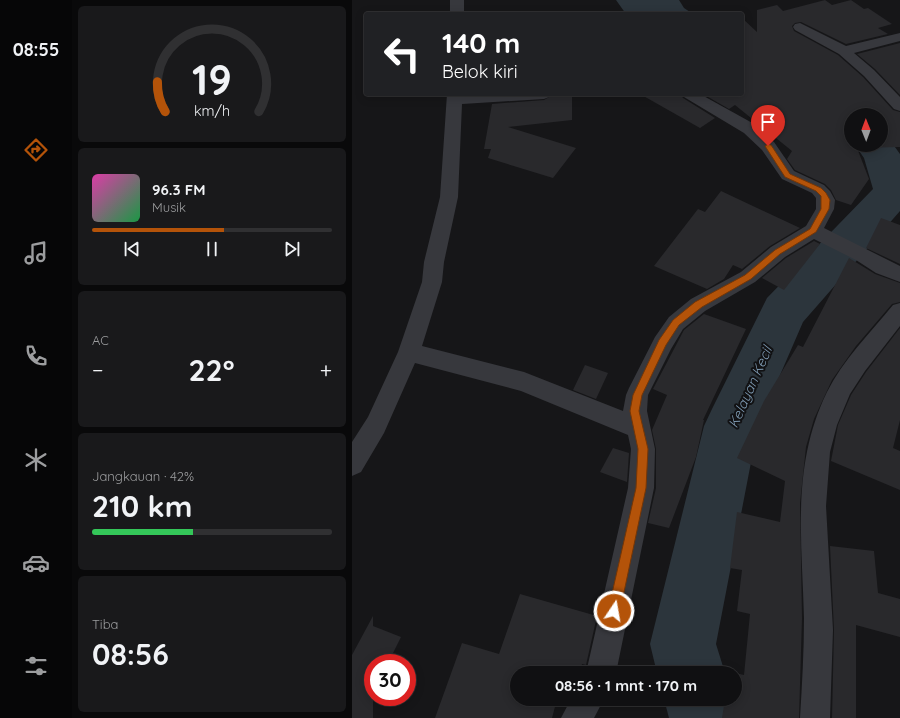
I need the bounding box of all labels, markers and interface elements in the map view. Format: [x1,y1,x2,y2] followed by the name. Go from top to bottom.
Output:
[442,25,520,60] text: 140 m
[376,28,428,80] icon: left
[13,38,59,61] text: 08:55
[192,53,232,105] text: 19
[442,60,518,83] text: Belok kiri
[194,102,230,120] text: km/h
[751,105,785,146] pin
[844,108,888,152] north arrow
[844,108,888,152] map controls
[757,111,779,133] icon: arrive
[22,136,50,164] icon: directions
[152,180,206,199] text: 96.3 FM
[152,199,186,215] text: Musik
[121,238,143,260] icon: previous
[201,238,223,260] icon: pause
[281,238,303,260] icon: next
[22,239,50,267] icon: music
[92,332,109,348] text: AC
[22,342,50,370] icon: phone
[724,342,777,431] water label: Kelayan Kecil
[189,351,234,389] text: 22°
[92,356,103,384] text: −
[320,356,332,384] text: +
[22,446,50,474] icon: climate
[92,468,194,484] text: Jangkauan · 42%
[92,487,192,525] text: 210 km
[22,549,50,577] icon: car
[593,590,635,632] position arrow
[92,616,118,632] text: Tiba
[92,635,169,673] text: 08:56
[22,652,50,680] icon: filters
[364,654,416,706] speed limit sign: 30
[555,676,697,695] text: 08:56 · 1 mnt · 170 m

